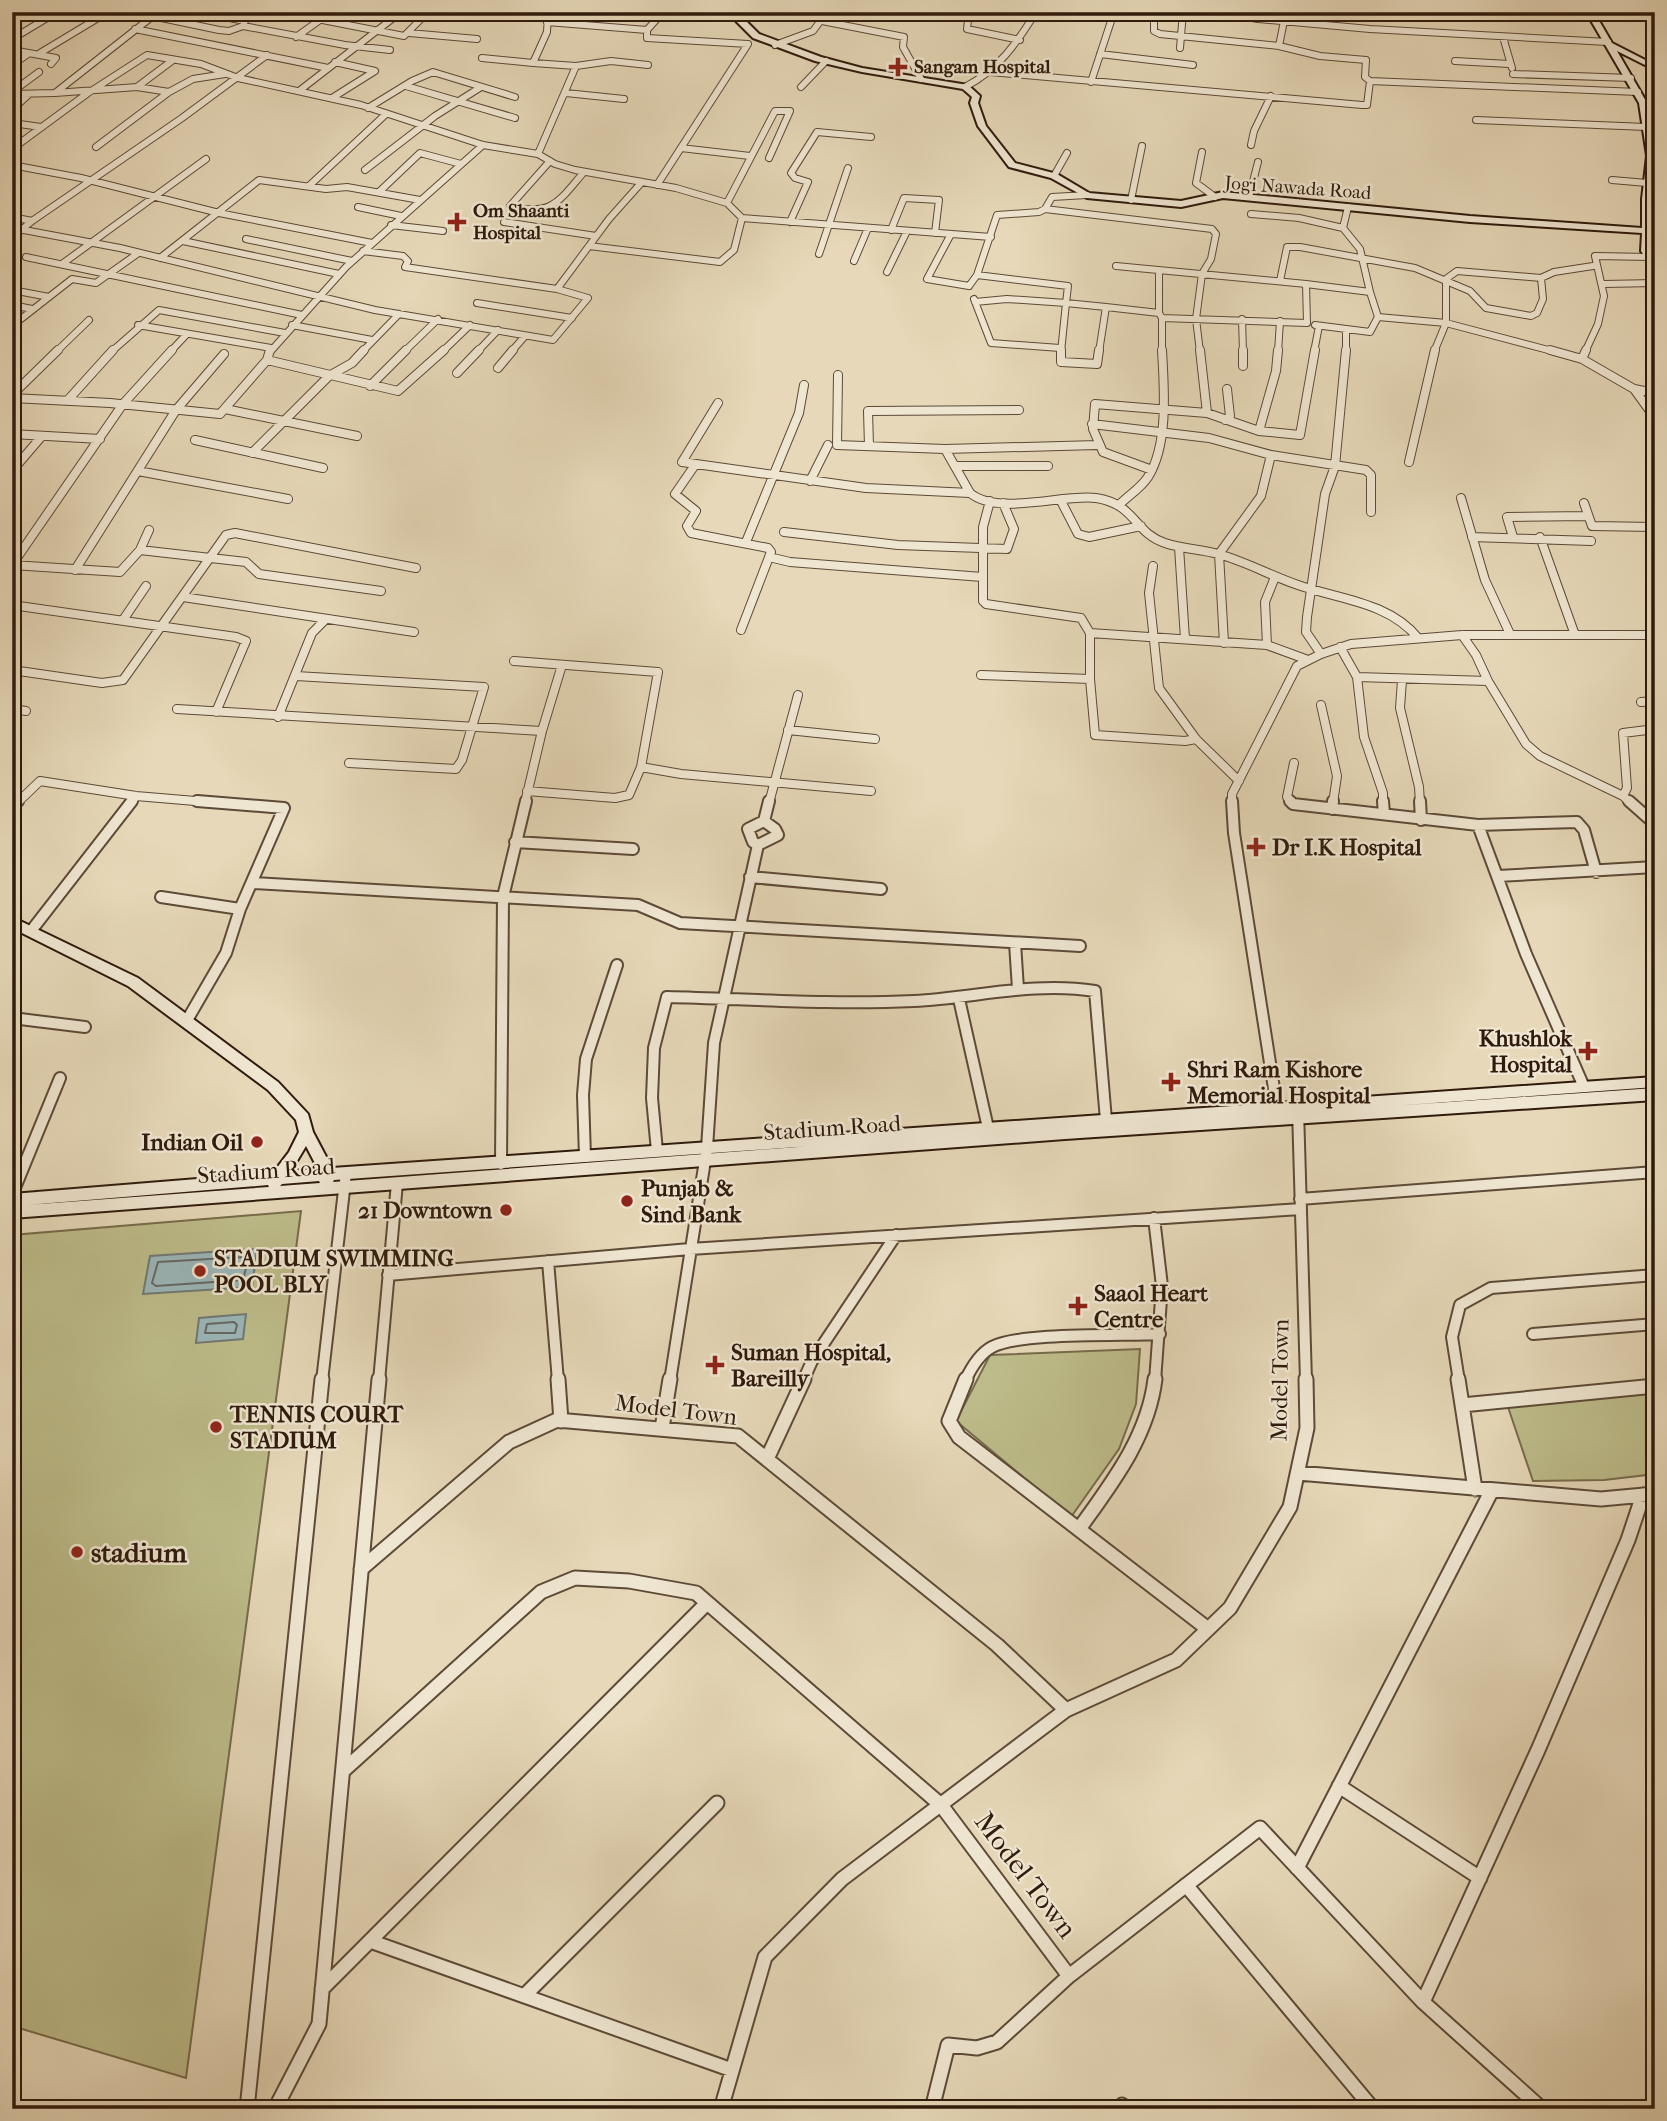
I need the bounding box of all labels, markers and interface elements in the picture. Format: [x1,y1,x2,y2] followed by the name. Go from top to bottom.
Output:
[914,56,1051,78] place label: Sangam Hospital
[888,57,908,77] marker: Sangam Hospital
[1222,172,1373,204] street label: Jogi Nawada Road
[473,200,570,244] place label: Om Shaanti Hospital
[447,212,467,232] marker: Om Shaanti Hospital
[1272,834,1422,861] place label: Dr I.K Hospital
[1246,837,1266,857] marker: Dr I.K Hospital
[1479,1025,1573,1078] place label: Khushlok Hospital
[1578,1041,1598,1061] marker: Khushlok Hospital
[1187,1056,1371,1109] place label: Shri Ram Kishore Memorial Hospital
[1161,1072,1181,1092] marker: Shri Ram Kishore Memorial Hospital
[762,1110,902,1146] street label: Stadium Road
[141,1129,244,1156] place label: Indian Oil
[249,1134,265,1150] marker: Indian Oil
[196,1153,336,1189] street label: Stadium Road
[641,1175,742,1228] place label: Punjab & Sind Bank
[619,1193,635,1209] marker: Punjab & Sind Bank
[358,1197,493,1224] place label: 21 Downtown
[498,1202,514,1218] marker: 21 Downtown
[214,1245,454,1298] place label: STADIUM SWIMMING POOL BLY
[192,1263,208,1279] marker: STADIUM SWIMMING POOL BLY
[1094,1280,1209,1333] place label: Saaol Heart Centre
[1068,1296,1088,1316] marker: Saaol Heart Centre
[1265,1318,1295,1442] street label: Model Town
[731,1339,891,1392] place label: Suman Hospital, Bareilly
[705,1355,725,1375] marker: Suman Hospital, Bareilly
[614,1389,739,1431] street label: Model Town
[229,1401,404,1454] place label: TENNIS COURT STADIUM
[208,1419,224,1435] marker: TENNIS COURT STADIUM
[91,1536,187,1569] place label: stadium
[69,1544,85,1560] marker: stadium
[968,1805,1084,1945] street label: Model Town

